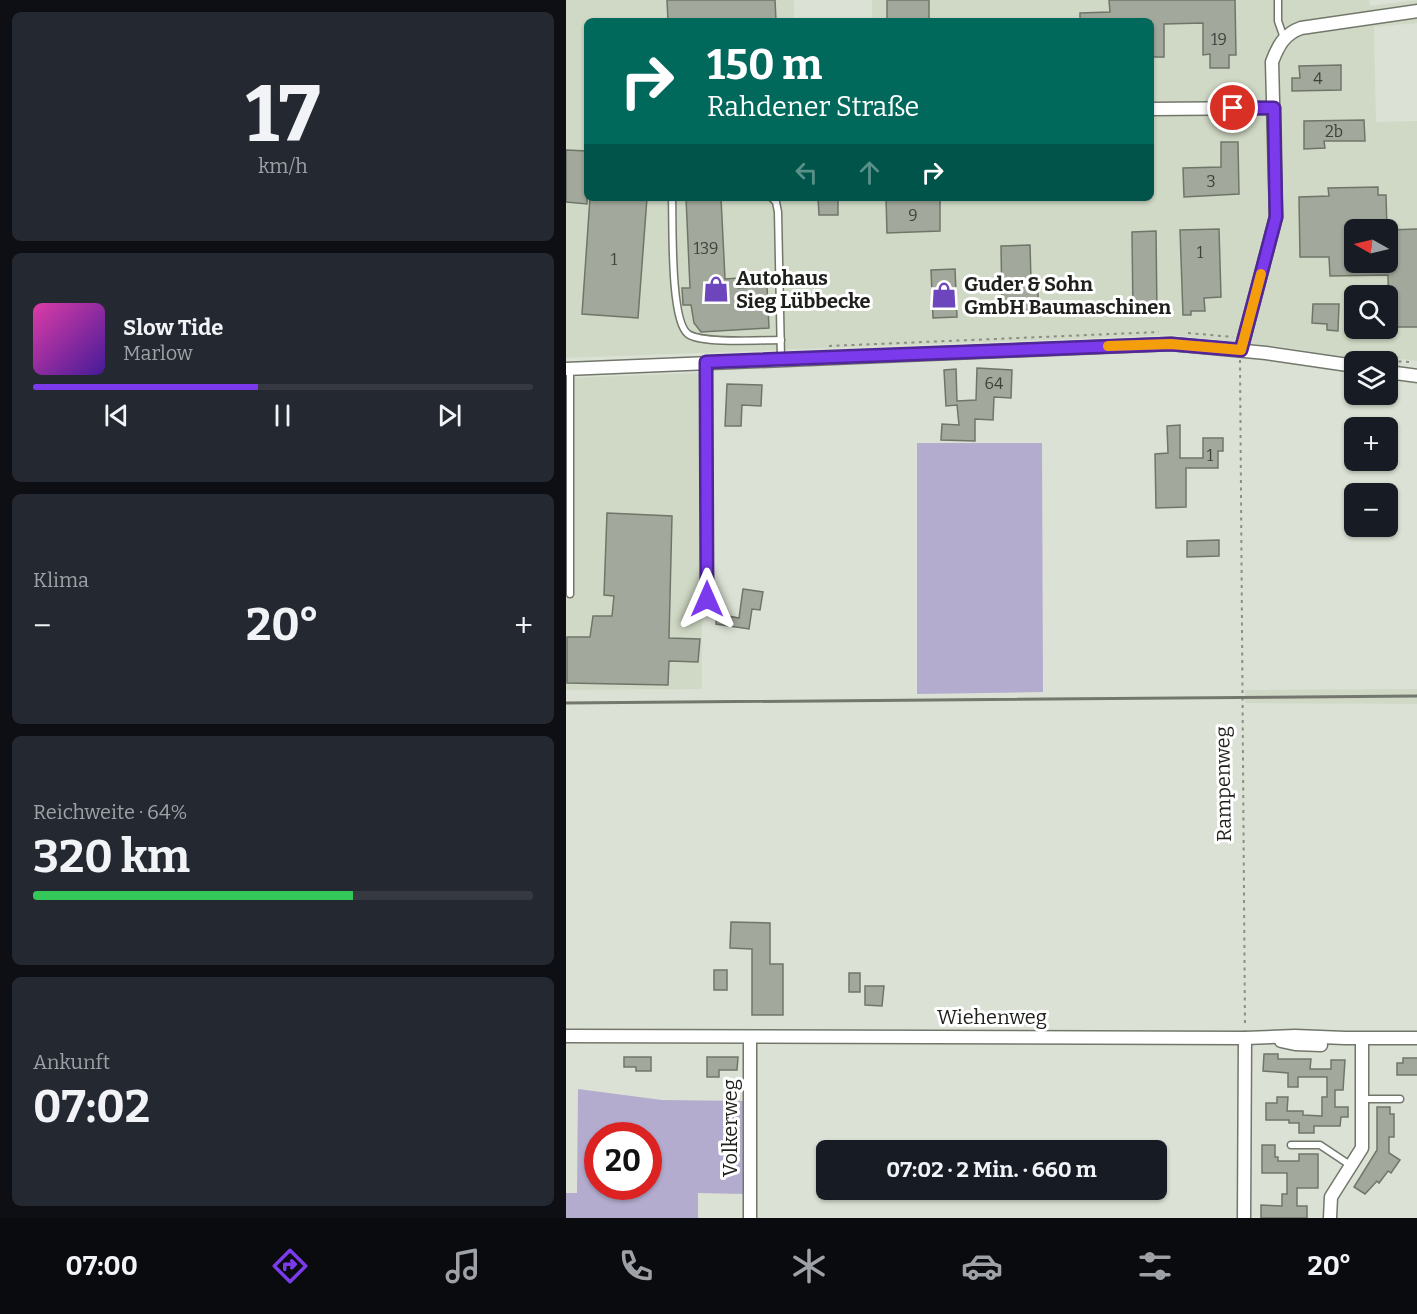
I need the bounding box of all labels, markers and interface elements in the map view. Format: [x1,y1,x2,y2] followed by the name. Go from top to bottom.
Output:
[1211,30,1227,49] house number: 19
[707,40,822,90] text: 150 m
[608,42,686,120] icon: right
[246,68,320,162] text: 17
[1313,69,1323,88] house number: 4
[1207,82,1258,133] pin
[707,91,919,123] text: Rahdener Straße
[1216,91,1249,124] icon: arrive
[1325,122,1343,141] house number: 2b
[258,154,308,178] text: km/h
[790,156,823,189] icon: left
[853,156,886,189] icon: ahead
[916,156,949,189] icon: right
[1206,172,1216,191] house number: 3
[908,206,918,225] house number: 9
[1344,219,1398,273] north arrow
[1344,219,1398,537] map controls
[694,239,719,258] house number: 139
[1197,243,1204,262] house number: 1
[611,250,618,269] house number: 1
[736,266,870,313] place label: Autohaus Sieg Lübbecke
[964,272,1171,319] place label: Guder & Sohn GmbH Baumaschinen
[701,274,731,304] shop icon: Autohaus Sieg Lübbecke
[929,280,959,310] shop icon: Guder & Sohn GmbH Baumaschinen
[1344,285,1398,339] button: search
[123,314,223,341] text: Slow Tide
[123,341,193,365] text: Marlow
[1344,351,1398,405] button: layers
[985,374,1004,393] house number: 64
[100,399,133,432] icon: previous
[266,399,299,432] icon: pause
[433,399,466,432] icon: next
[1344,417,1398,471] button: +
[1207,446,1214,465] house number: 1
[1344,483,1398,537] button: −
[675,567,739,631] position arrow
[33,568,89,592] text: Klima
[246,598,319,652] text: 20°
[33,606,51,646] text: −
[514,606,533,646] text: +
[1210,726,1236,842] street label: Rampenweg
[33,800,188,824] text: Reichweite · 64%
[33,830,190,884] text: 320 km
[937,1005,1047,1029] street label: Wiehenweg
[33,1050,110,1074] text: Ankunft
[718,1079,742,1177] street label: Volkerweg
[33,1080,150,1134] text: 07:02
[584,1122,662,1200] speed limit sign: 20
[886,1156,1097,1183] text: 07:02 · 2 Min. · 660 m
[269,1245,311,1287] icon: directions
[442,1245,484,1287] icon: music
[615,1245,657,1287] icon: phone
[788,1245,830,1287] icon: climate
[961,1245,1003,1287] icon: car
[1134,1245,1176,1287] icon: filters
[66,1250,138,1282] text: 07:00
[1307,1250,1351,1282] text: 20°

